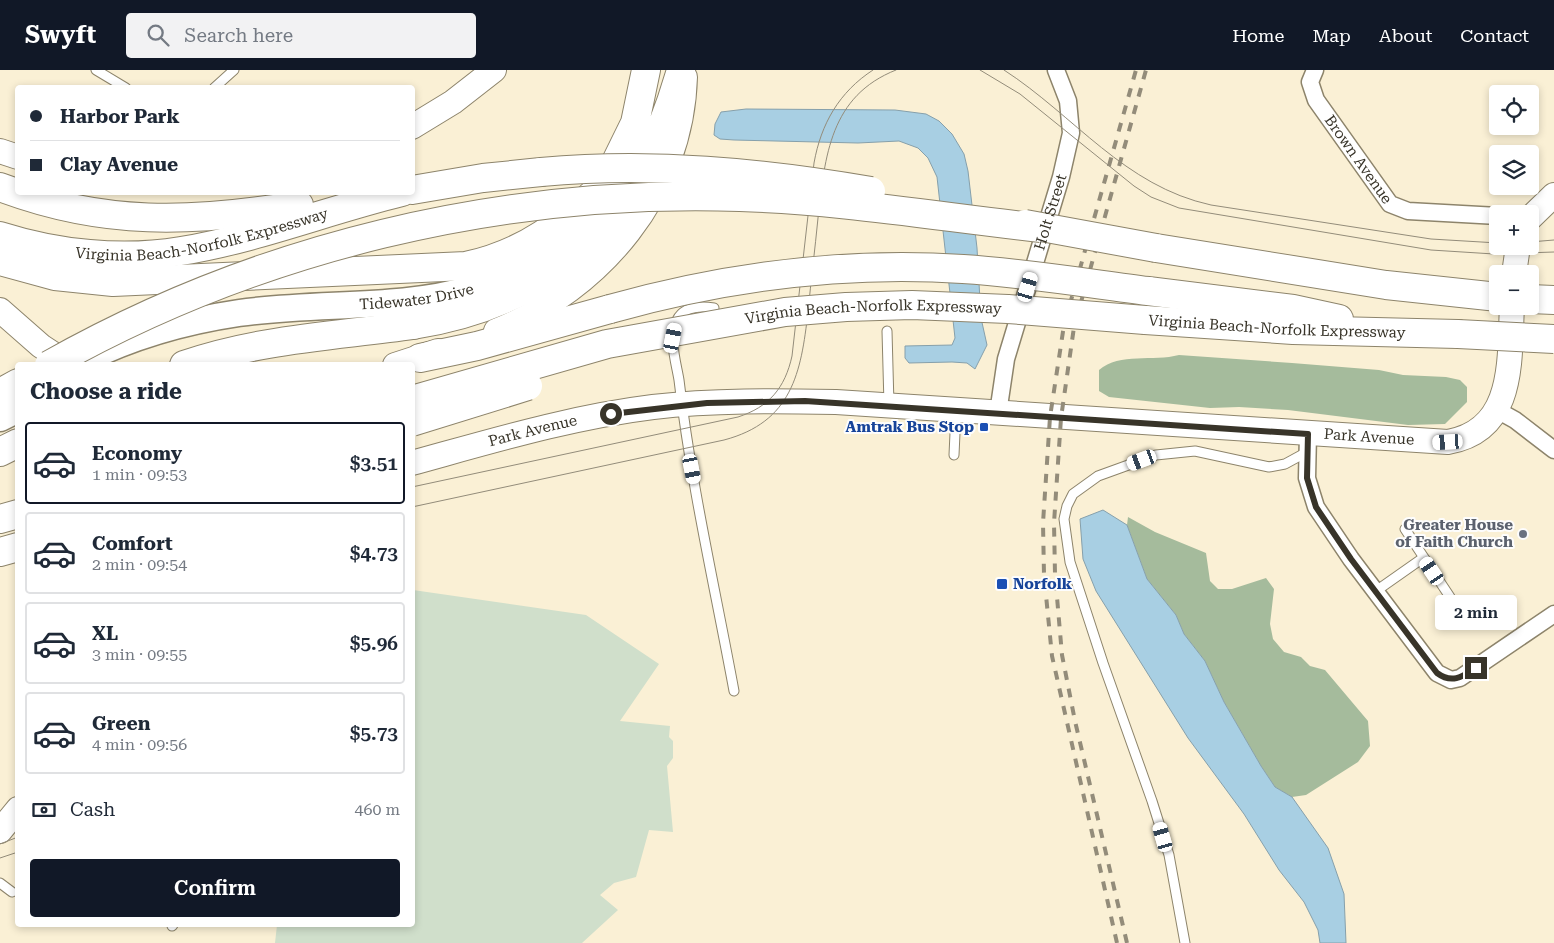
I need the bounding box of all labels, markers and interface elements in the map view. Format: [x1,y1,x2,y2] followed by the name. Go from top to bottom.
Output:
[126,13,476,58] search box
[25,21,96,49] text: Swyft
[144,21,172,49] icon: search
[184,24,293,47] text: Search here
[1232,25,1284,46] text: Home
[1312,25,1351,46] text: Map
[1379,25,1432,46] text: About
[1460,25,1529,46] text: Contact
[1489,85,1539,315] map controls
[1489,85,1539,135] button: locate
[60,105,180,128] text: Harbor Park
[1321,112,1396,207] street label: Brown Avenue
[1489,145,1539,195] button: layers
[60,153,178,176] text: Clay Avenue
[1030,172,1070,252] street label: Holt Street
[74,204,330,265] street label: Virginia Beach-Norfolk Expressway
[1489,205,1539,255] button: +
[1489,265,1539,315] button: −
[1016,270,1039,304] car
[359,280,476,314] street label: Tidewater Drive
[744,296,1002,328] street label: Virginia Beach-Norfolk Expressway
[1148,311,1406,342] street label: Virginia Beach-Norfolk Expressway
[662,322,683,354] car
[30,379,182,404] text: Choose a ride
[600,403,622,425] route start
[486,411,579,450] street label: Park Avenue
[846,418,974,436] place label: Amtrak Bus Stop
[978,421,990,433] marker: Amtrak Bus Stop
[1323,425,1415,449] street label: Park Avenue
[1432,434,1463,450] car
[32,441,77,486] icon: car
[92,442,182,465] text: Economy
[1125,448,1158,472] car
[350,452,398,475] text: $3.51
[681,453,702,485] car
[92,465,187,484] text: 1 min · 09:53
[1395,516,1513,551] place label: Greater House of Faith Church
[1517,528,1529,540] marker: Greater House of Faith Church
[32,531,77,576] icon: car
[92,532,173,555] text: Comfort
[350,542,398,565] text: $4.73
[1417,554,1446,588] car
[92,555,187,574] text: 2 min · 09:54
[1013,575,1073,593] place label: Norfolk
[995,577,1009,591] marker: Norfolk
[1435,596,1517,630] callout: 2 min
[1454,603,1498,622] text: 2 min
[32,621,77,666] icon: car
[92,622,118,645] text: XL
[350,632,398,655] text: $5.96
[92,645,187,664] text: 3 min · 09:55
[1465,657,1487,679] route end
[32,711,77,756] icon: car
[92,712,150,735] text: Green
[350,722,398,745] text: $5.73
[92,735,187,754] text: 4 min · 09:56
[30,796,58,824] icon: cash
[70,798,115,821] text: Cash
[354,800,400,819] text: 460 m
[1151,821,1174,853] car
[30,859,400,917] button: Confirm

